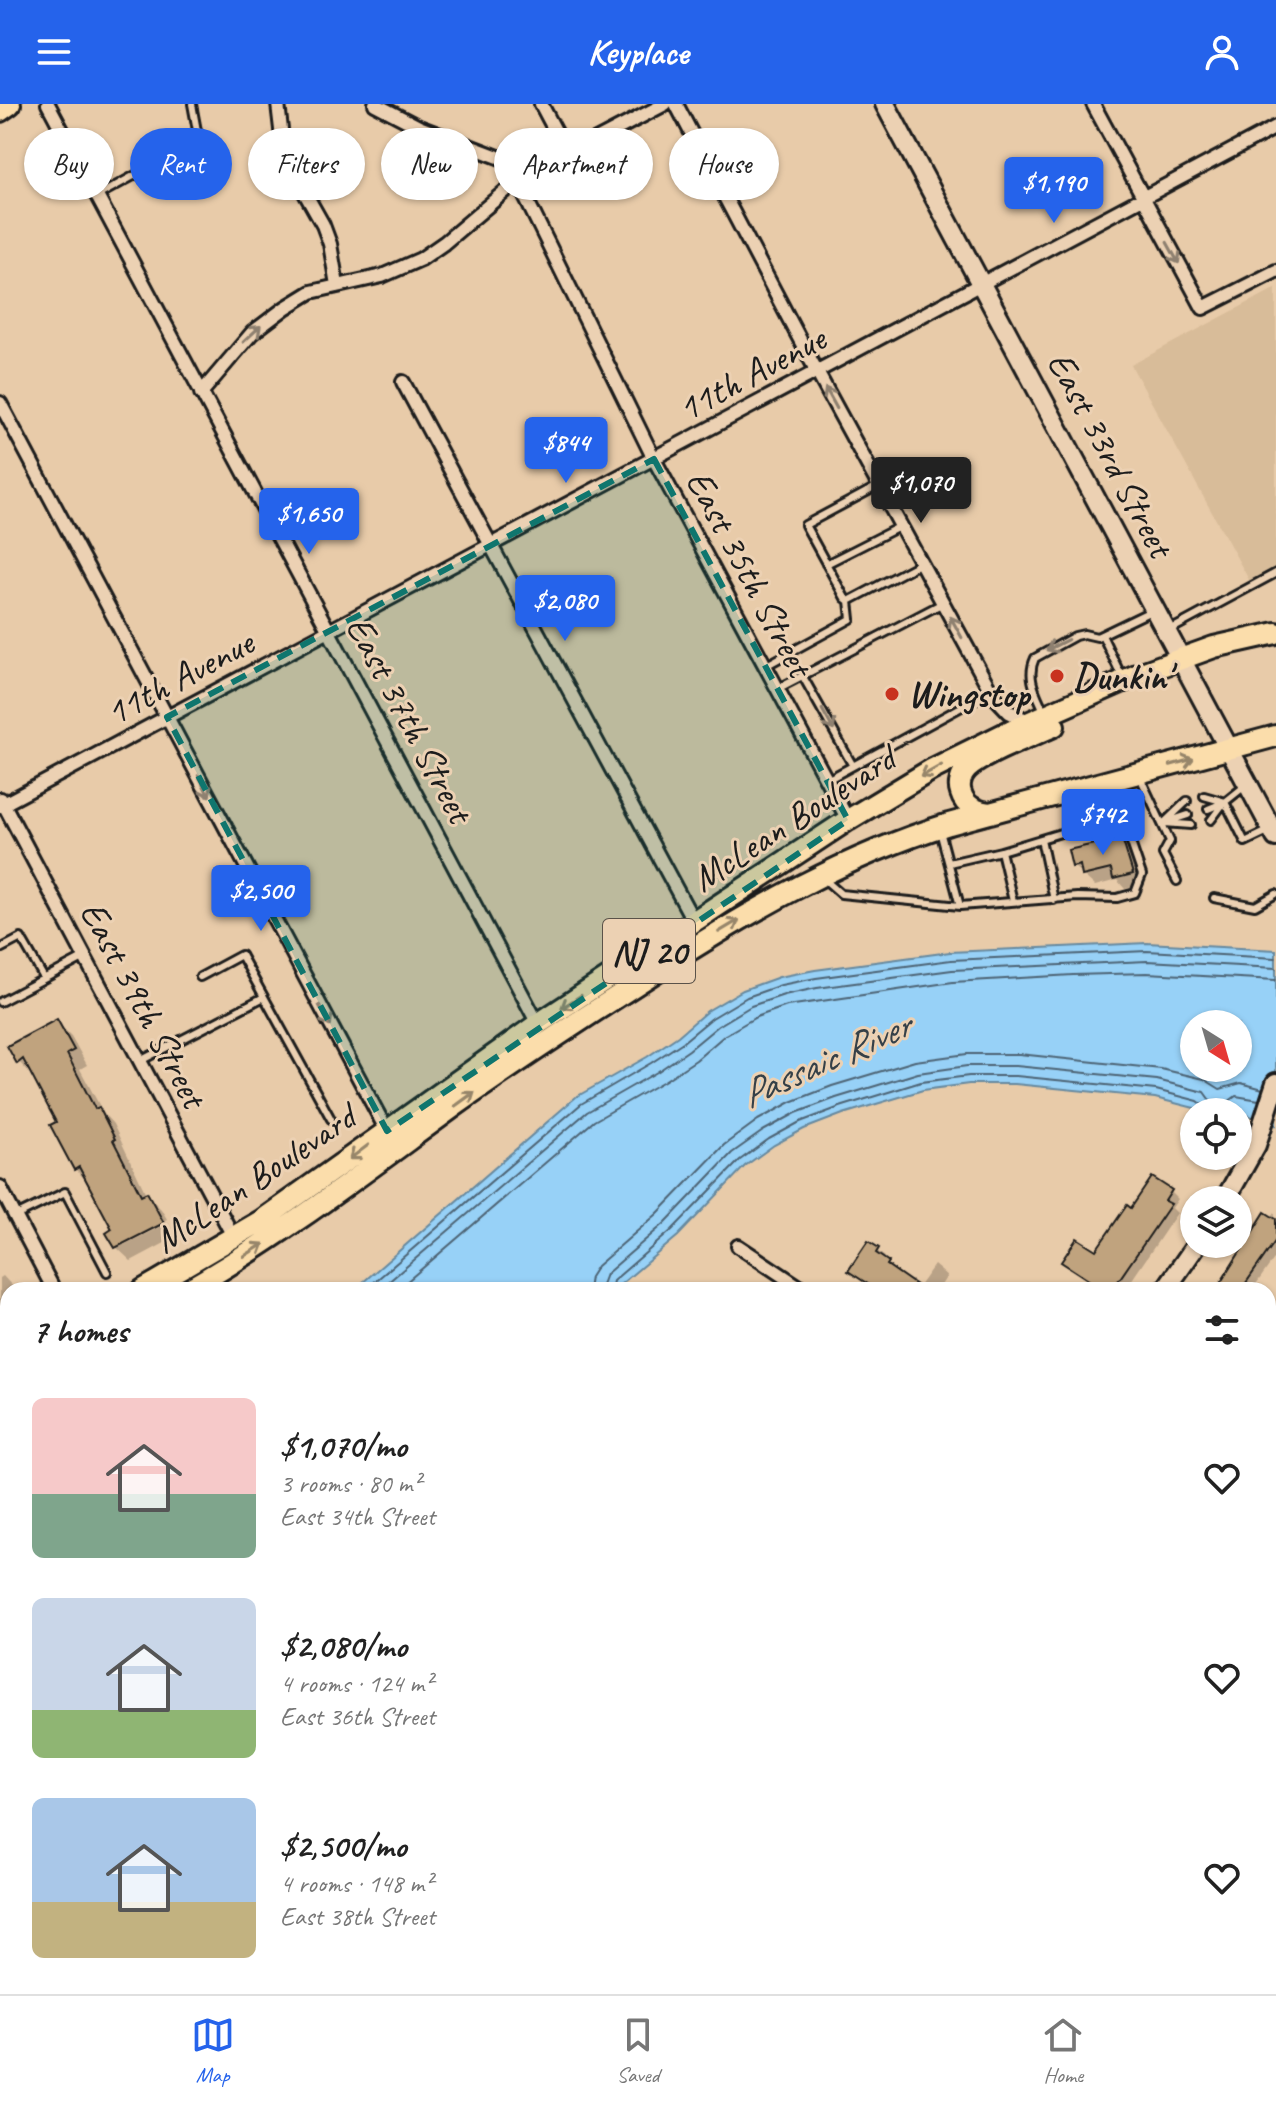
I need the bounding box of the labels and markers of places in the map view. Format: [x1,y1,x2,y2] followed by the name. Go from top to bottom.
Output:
[989,157,1119,225] pin: $1,190
[519,417,613,485] pin: $844
[856,457,986,525] pin: $1,070
[244,488,374,556] pin: $1,650
[500,575,630,643] pin: $2,080
[1073,653,1178,700] place label: Dunkin'
[1048,667,1066,685] marker: Dunkin'
[908,671,1032,718] place label: Wingstop
[883,685,901,703] marker: Wingstop
[1056,789,1150,857] pin: $742
[196,865,326,933] pin: $2,500

